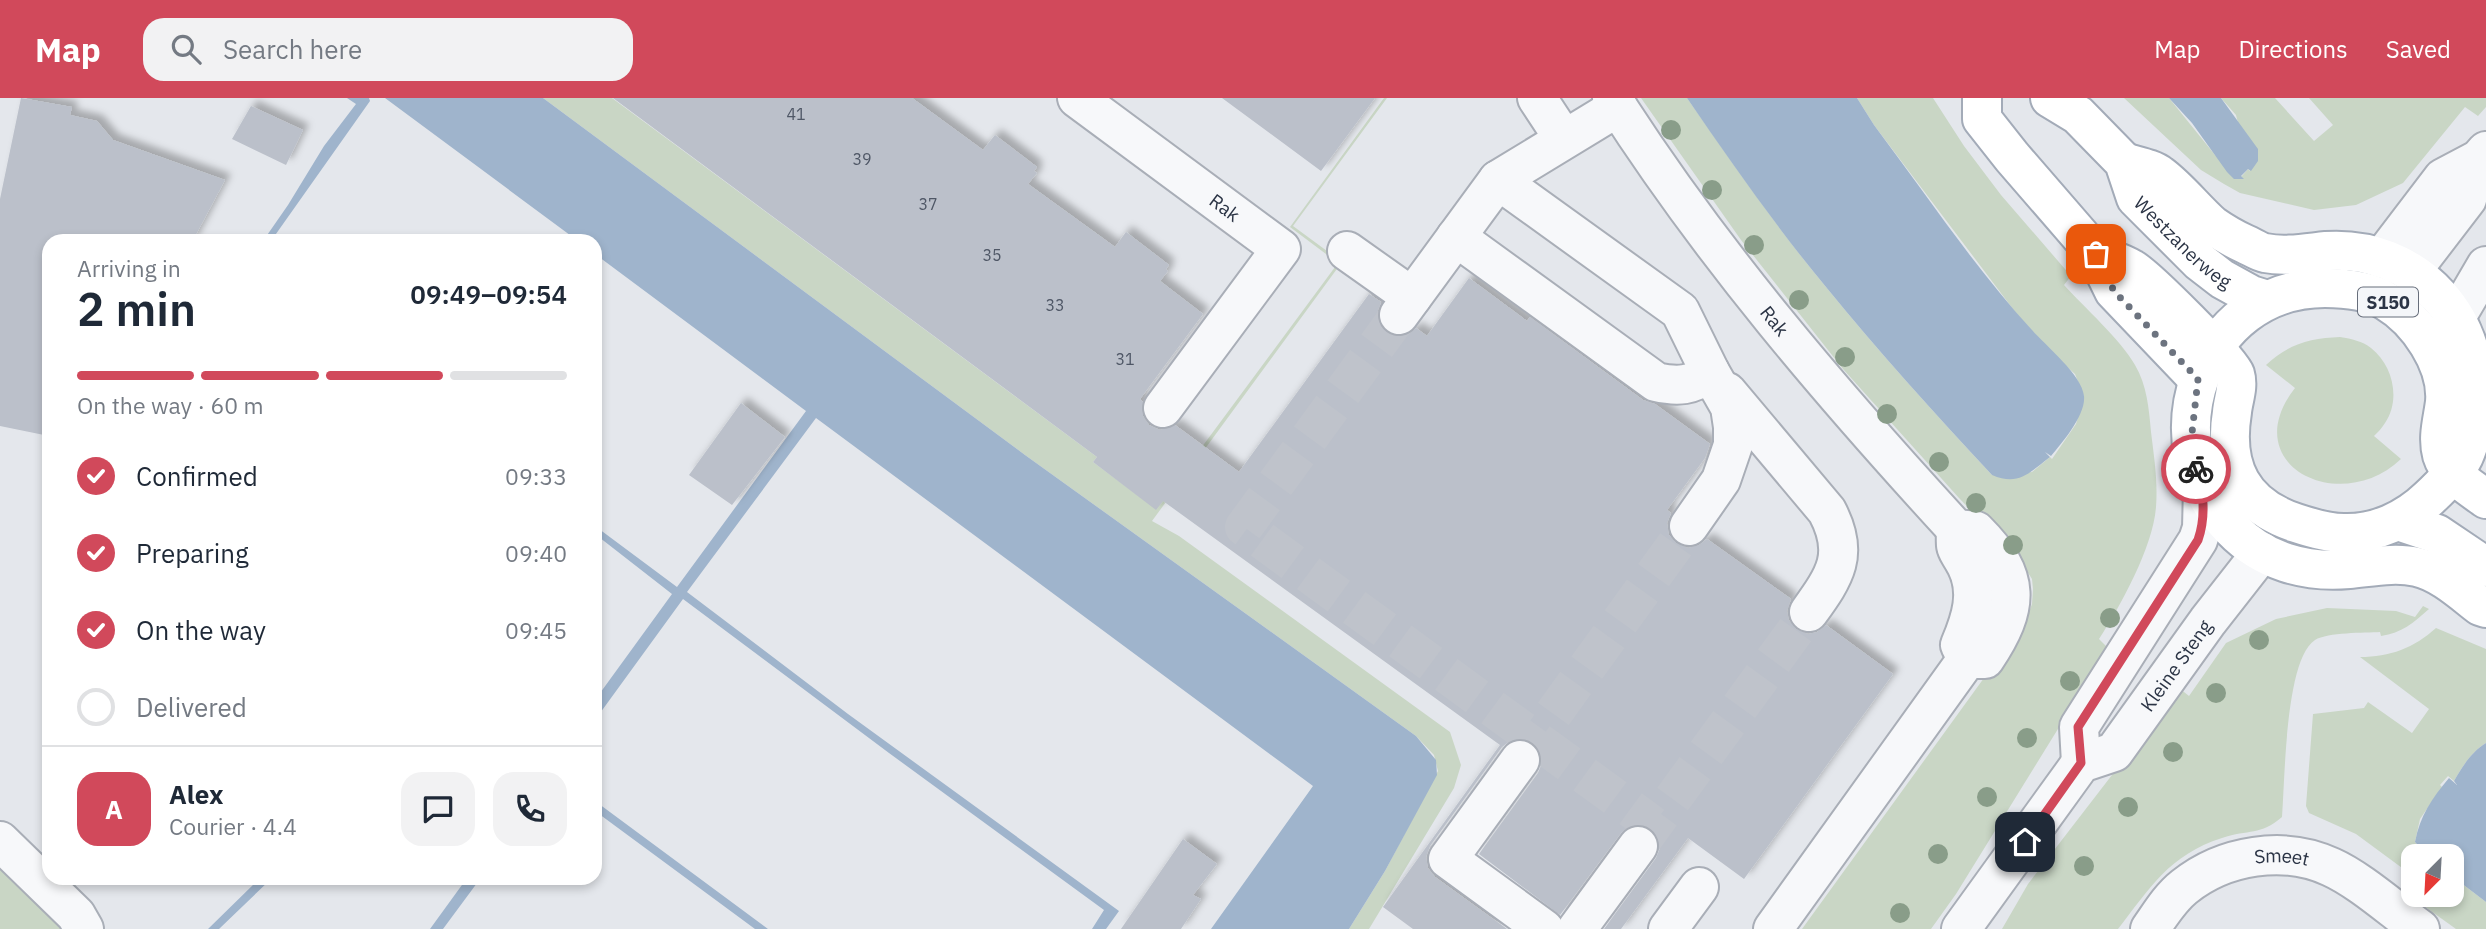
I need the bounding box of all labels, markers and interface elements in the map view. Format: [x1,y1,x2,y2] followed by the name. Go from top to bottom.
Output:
[143,18,633,81] search box
[35,28,101,71] text: Map
[167,30,205,68] icon: search
[223,32,362,66] text: Search here
[2154,33,2200,65] text: Map
[2238,33,2348,65] text: Directions
[2386,33,2451,65] text: Saved
[786,104,806,124] house number: 41
[852,149,872,169] house number: 39
[1205,188,1245,227] street label: Rak
[2129,191,2236,294] street label: Westzanerweg
[918,194,938,214] house number: 37
[2066,224,2126,284] pin
[2077,235,2115,273] icon: bag
[982,245,1002,265] house number: 35
[77,253,181,283] text: Arriving in
[410,277,567,311] text: 09:49–09:54
[77,279,196,339] text: 2 min
[2358,288,2418,316] road number: S150
[1045,295,1065,315] house number: 33
[1755,301,1794,341] street label: Rak
[1115,349,1135,369] house number: 31
[77,390,264,420] text: On the way · 60 m
[2161,434,2231,504] courier
[2177,450,2215,488] icon: bike
[77,457,115,495] icon: check
[136,459,258,493] text: Confirmed
[505,461,567,491] text: 09:33
[77,534,115,572] icon: check
[136,536,249,570] text: Preparing
[505,538,567,568] text: 09:40
[77,611,115,649] icon: check
[136,613,266,647] text: On the way
[505,615,567,645] text: 09:45
[2135,615,2217,716] street label: Kleine Steng
[136,690,247,724] text: Delivered
[401,772,475,846] button: chat
[493,772,567,846] button: phone
[169,777,223,811] text: Alex
[105,792,123,826] text: A
[169,811,297,841] text: Courier · 4.4
[1995,812,2055,872] pin
[2006,823,2044,861] icon: home
[2253,843,2312,871] street label: Smeet
[2401,844,2464,906] north arrow
[2401,844,2464,907] map controls

